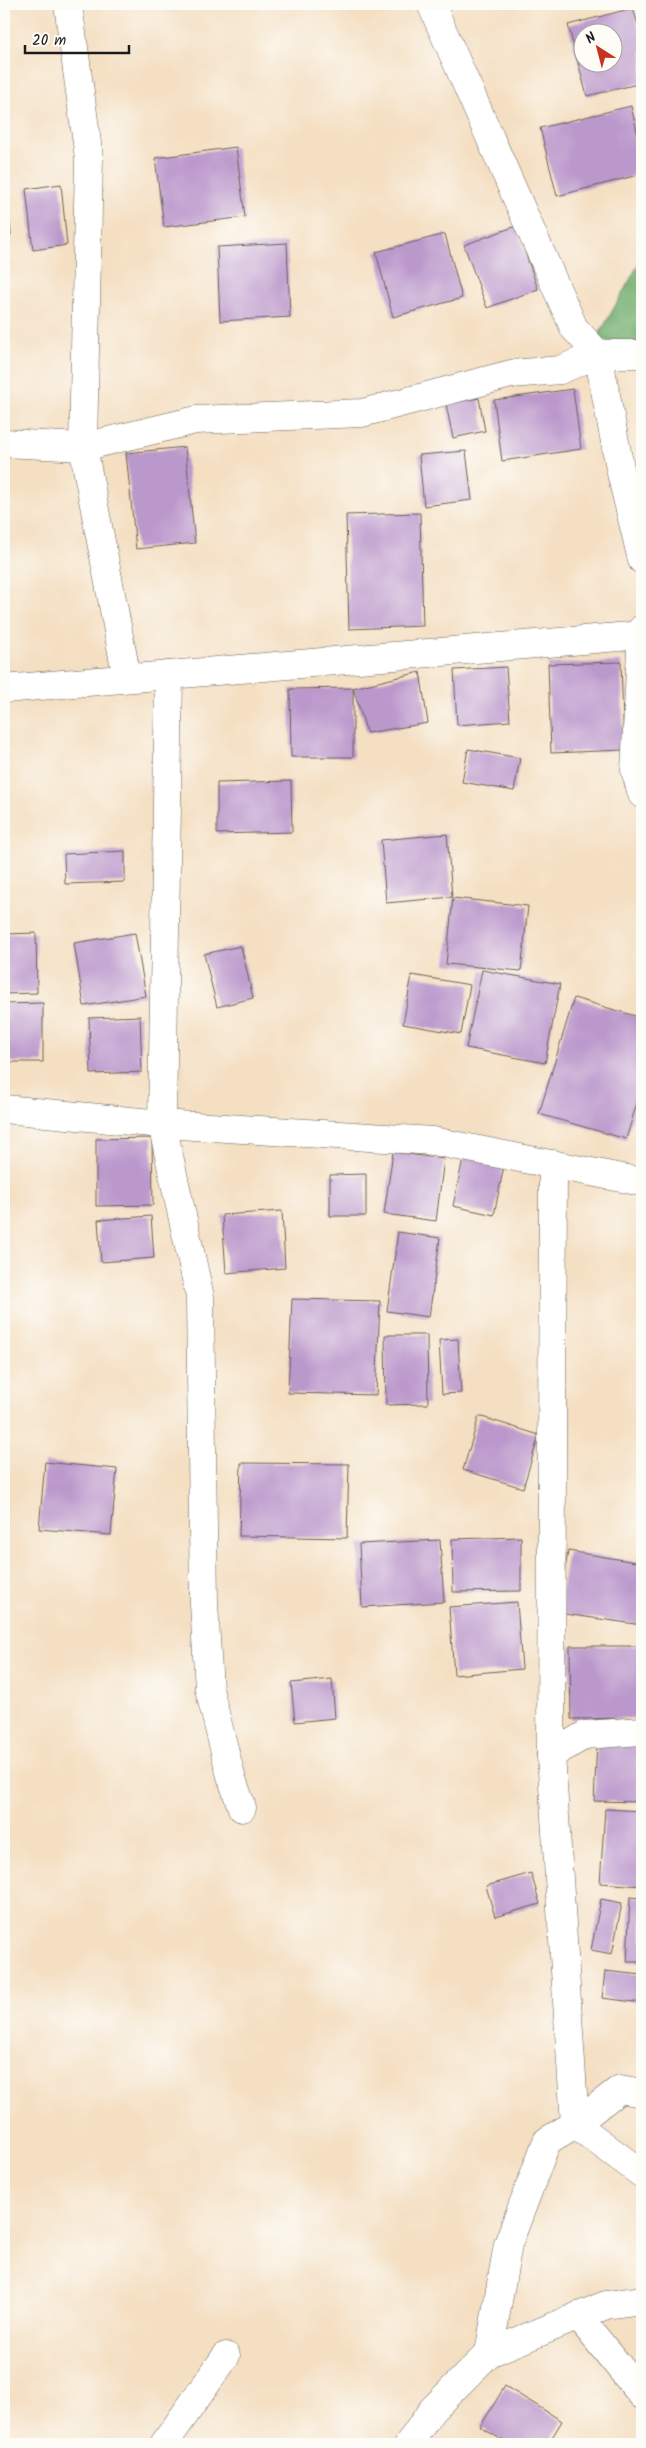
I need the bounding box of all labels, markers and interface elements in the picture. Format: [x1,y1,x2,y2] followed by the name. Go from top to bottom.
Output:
[25,22,129,54] scale bar
[574,22,624,72] north arrow
[581,27,601,50] text: N
[32,29,66,53] text: 20 m

